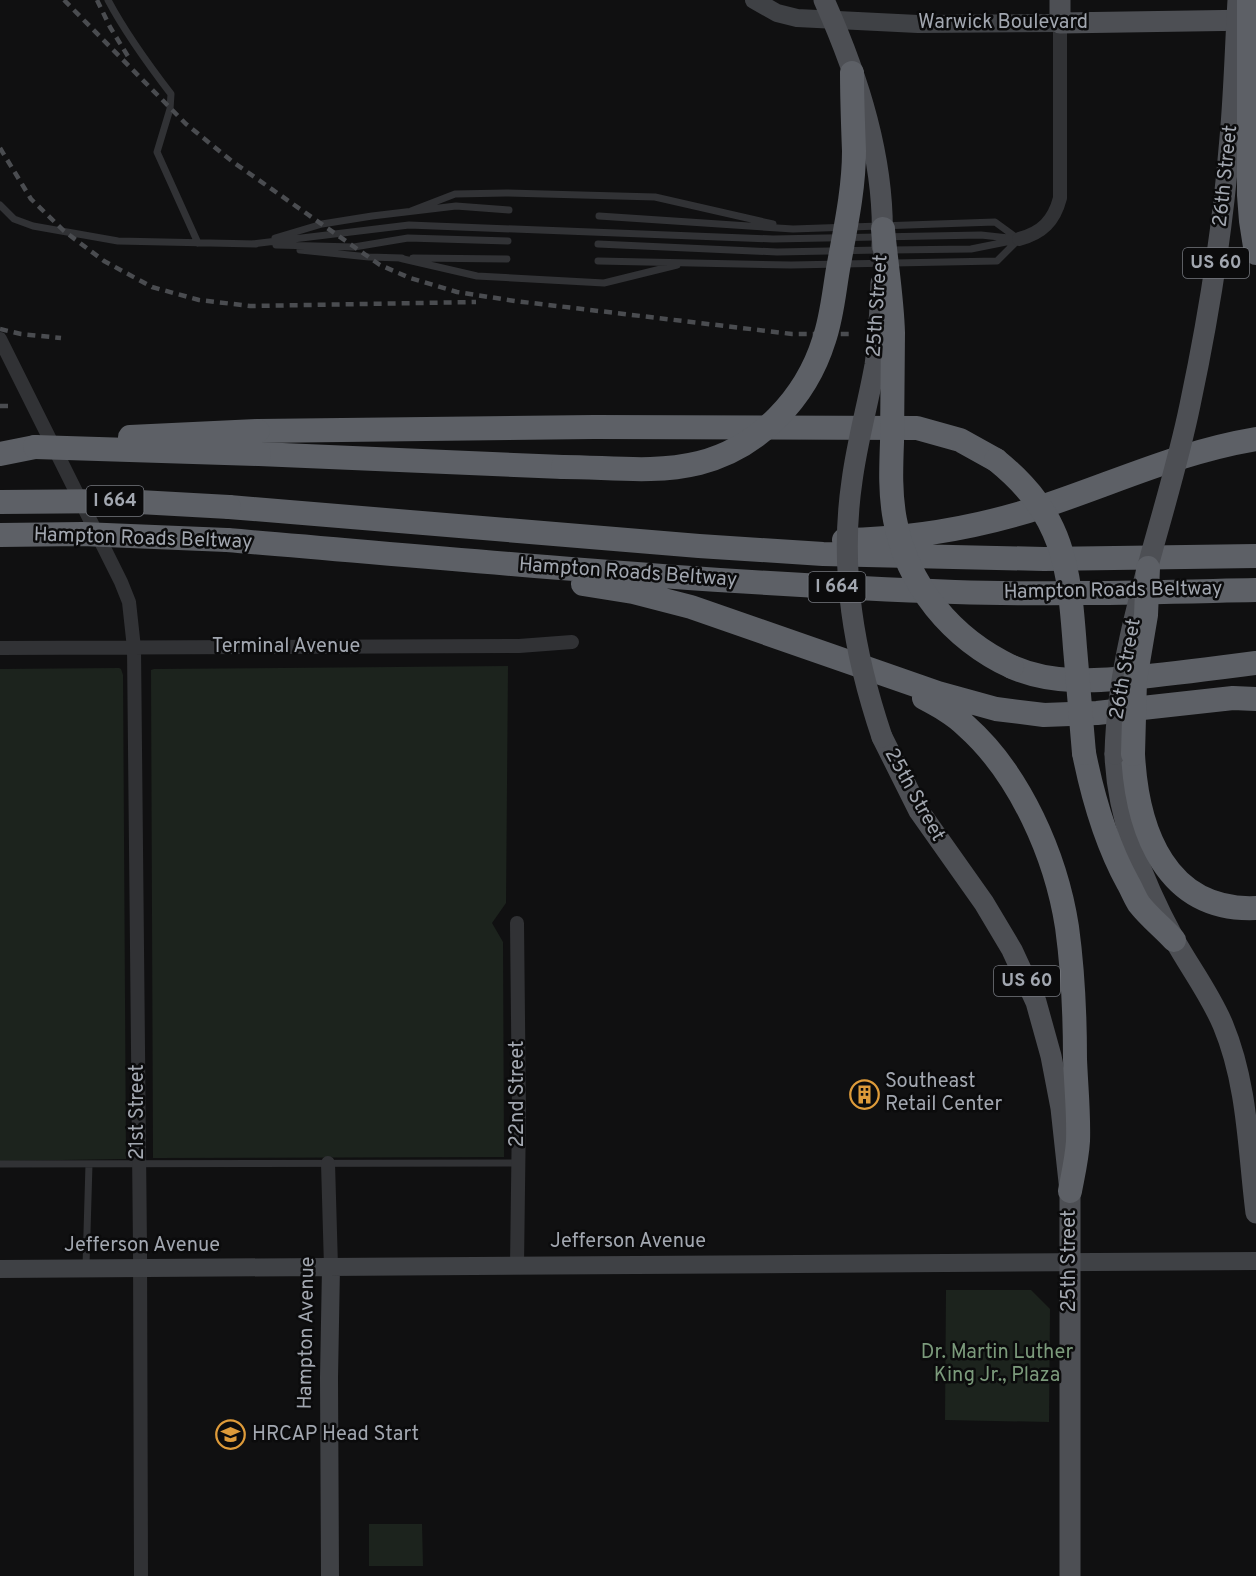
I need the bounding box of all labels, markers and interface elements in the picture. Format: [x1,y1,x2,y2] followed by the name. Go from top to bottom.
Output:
[918,10,1088,36] street label: Warwick Boulevard
[1208,124,1244,228] street label: 26th Street
[1183,248,1249,278] road number: US 60
[861,254,895,358] street label: 25th Street
[86,486,144,516] road number: I 664
[33,522,253,556] street label: Hampton Roads Beltway
[518,552,738,594] street label: Hampton Roads Beltway
[808,572,866,602] road number: I 664
[1003,576,1223,606] street label: Hampton Roads Beltway
[1104,616,1148,722] street label: 26th Street
[212,634,360,660] street label: Terminal Avenue
[878,744,950,846] street label: 25th Street
[994,966,1060,996] road number: US 60
[505,1040,531,1148] street label: 22nd Street
[125,1064,151,1160] street label: 21st Street
[885,1069,1003,1118] place label: Southeast Retail Center
[848,1078,880,1110] building icon: Southeast Retail Center
[1057,1210,1083,1312] street label: 25th Street
[550,1229,706,1255] street label: Jefferson Avenue
[64,1233,220,1259] street label: Jefferson Avenue
[293,1256,321,1410] street label: Hampton Avenue
[921,1340,1073,1389] park label: Dr. Martin Luther King Jr., Plaza
[215,1419,247,1451] school or university icon: HRCAP Head Start
[252,1422,419,1448] place label: HRCAP Head Start

